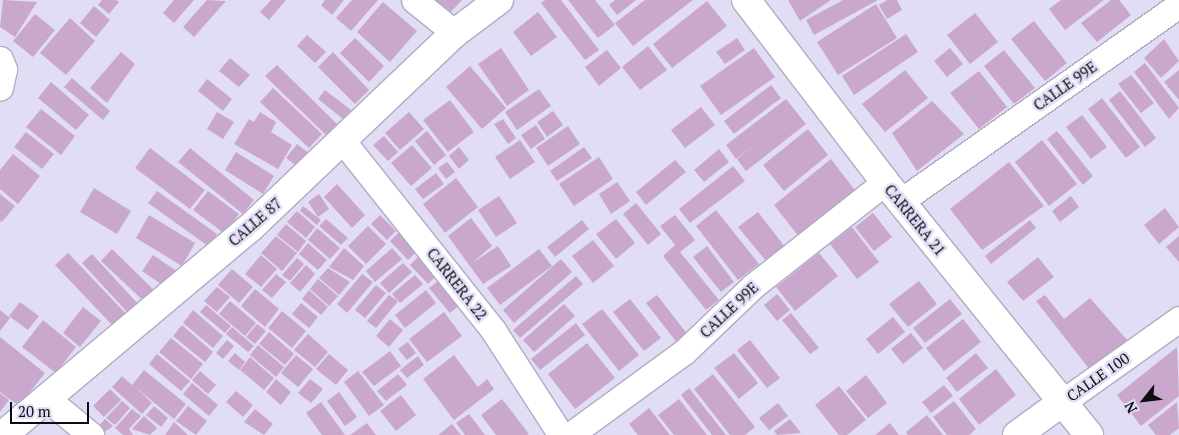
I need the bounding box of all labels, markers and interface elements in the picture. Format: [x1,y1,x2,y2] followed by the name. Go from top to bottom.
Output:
[1030,58,1100,114] street label: CALLE 99E
[881,181,949,259] street label: CARRERA 21
[225,194,285,250] street label: CALLE 87
[423,244,491,324] street label: CARRERA 22
[696,278,762,342] street label: CALLE 99E
[1063,349,1133,405] street label: CALLE 100
[1119,375,1169,425] north arrow
[12,392,91,424] scale bar
[1120,398,1141,417] text: N
[18,401,51,421] text: 20 m

